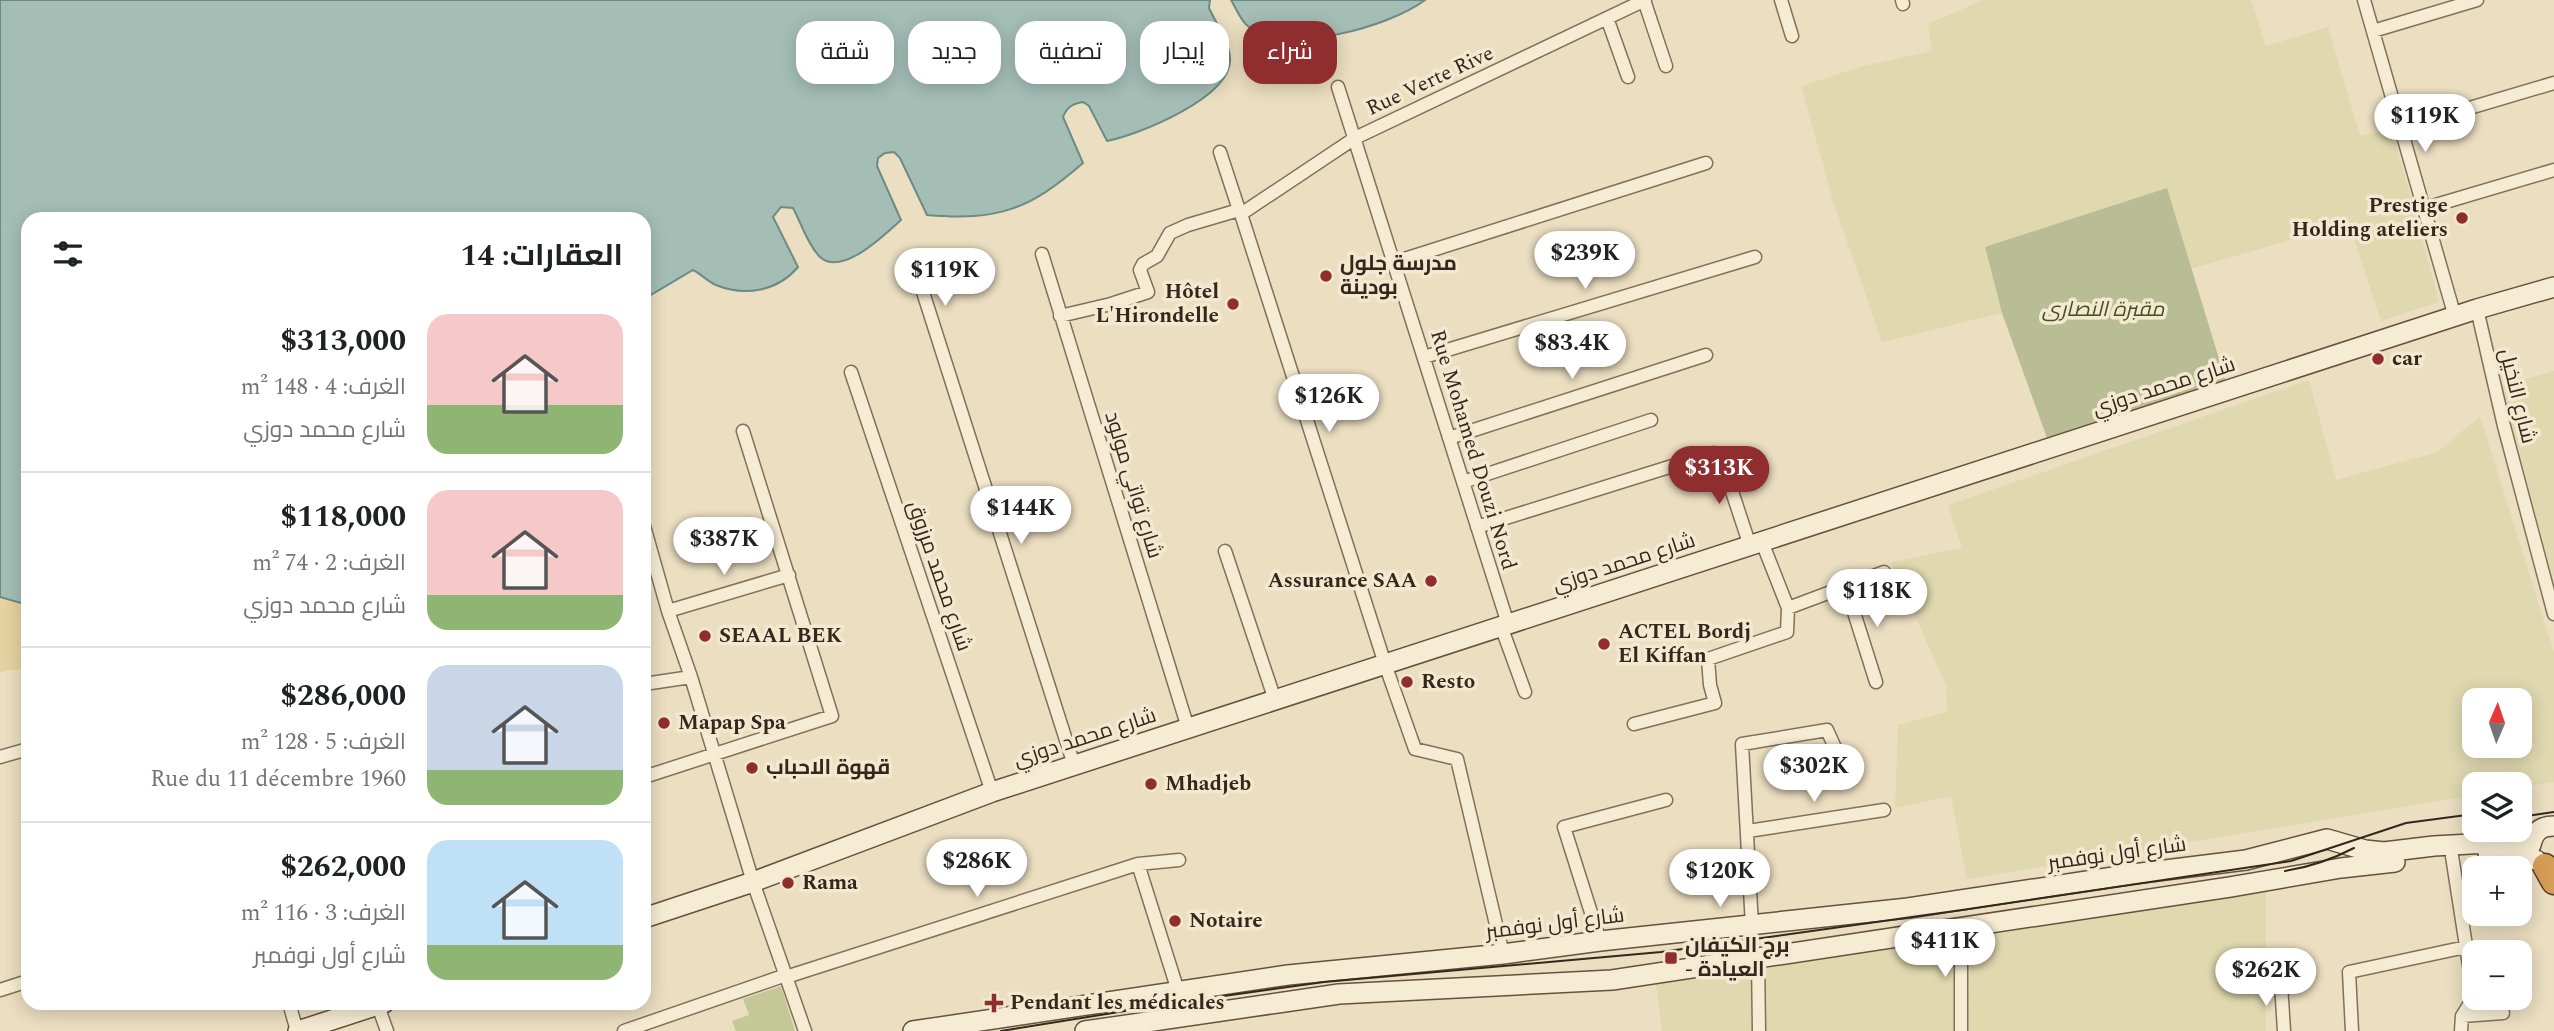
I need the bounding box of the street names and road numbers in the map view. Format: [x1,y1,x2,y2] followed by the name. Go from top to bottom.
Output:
[1361,37,1499,125] street label: Rue Verte Rive
[1421,326,1525,574] street label: Rue Mohamed Douzi Nord
[2490,345,2544,447] street label: شارع النخيل
[2088,349,2240,425] street label: شارع محمد دوزي
[1095,407,1171,563] street label: شارع تواتي مولود
[898,496,980,656] street label: شارع محمد مرزوق
[1548,525,1700,601] street label: شارع محمد دوزي
[1009,700,1161,776] street label: شارع محمد دوزي
[2045,828,2188,880] street label: شارع أول نوفمبر
[1483,900,1626,948] street label: شارع أول نوفمبر

